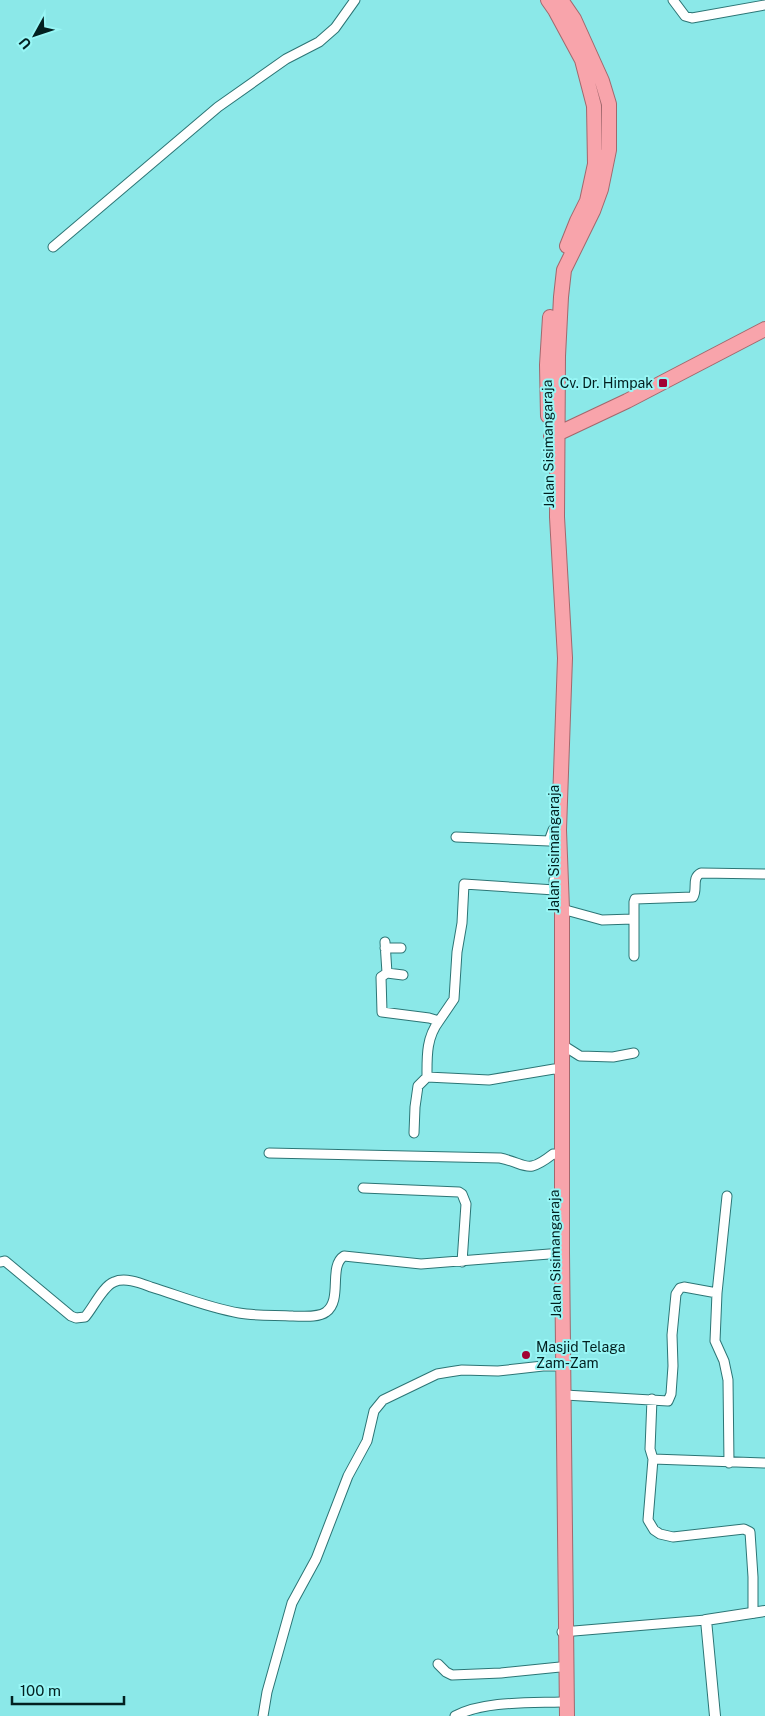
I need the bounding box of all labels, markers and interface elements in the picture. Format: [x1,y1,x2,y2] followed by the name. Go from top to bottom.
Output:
[10,10,60,60] north arrow
[16,34,34,52] text: U
[560,375,653,391] place label: Cv. Dr. Himpak
[657,377,669,389] marker: Cv. Dr. Himpak
[539,380,557,508] street label: Jalan Sisimangaraja
[546,785,562,913] street label: Jalan Sisimangaraja
[546,1190,564,1318] street label: Jalan Sisimangaraja
[536,1339,626,1371] place label: Masjid Telaga Zam-Zam
[520,1349,532,1361] marker: Masjid Telaga Zam-Zam
[12,1674,125,1706] scale bar
[20,1682,61,1699] text: 100 m

